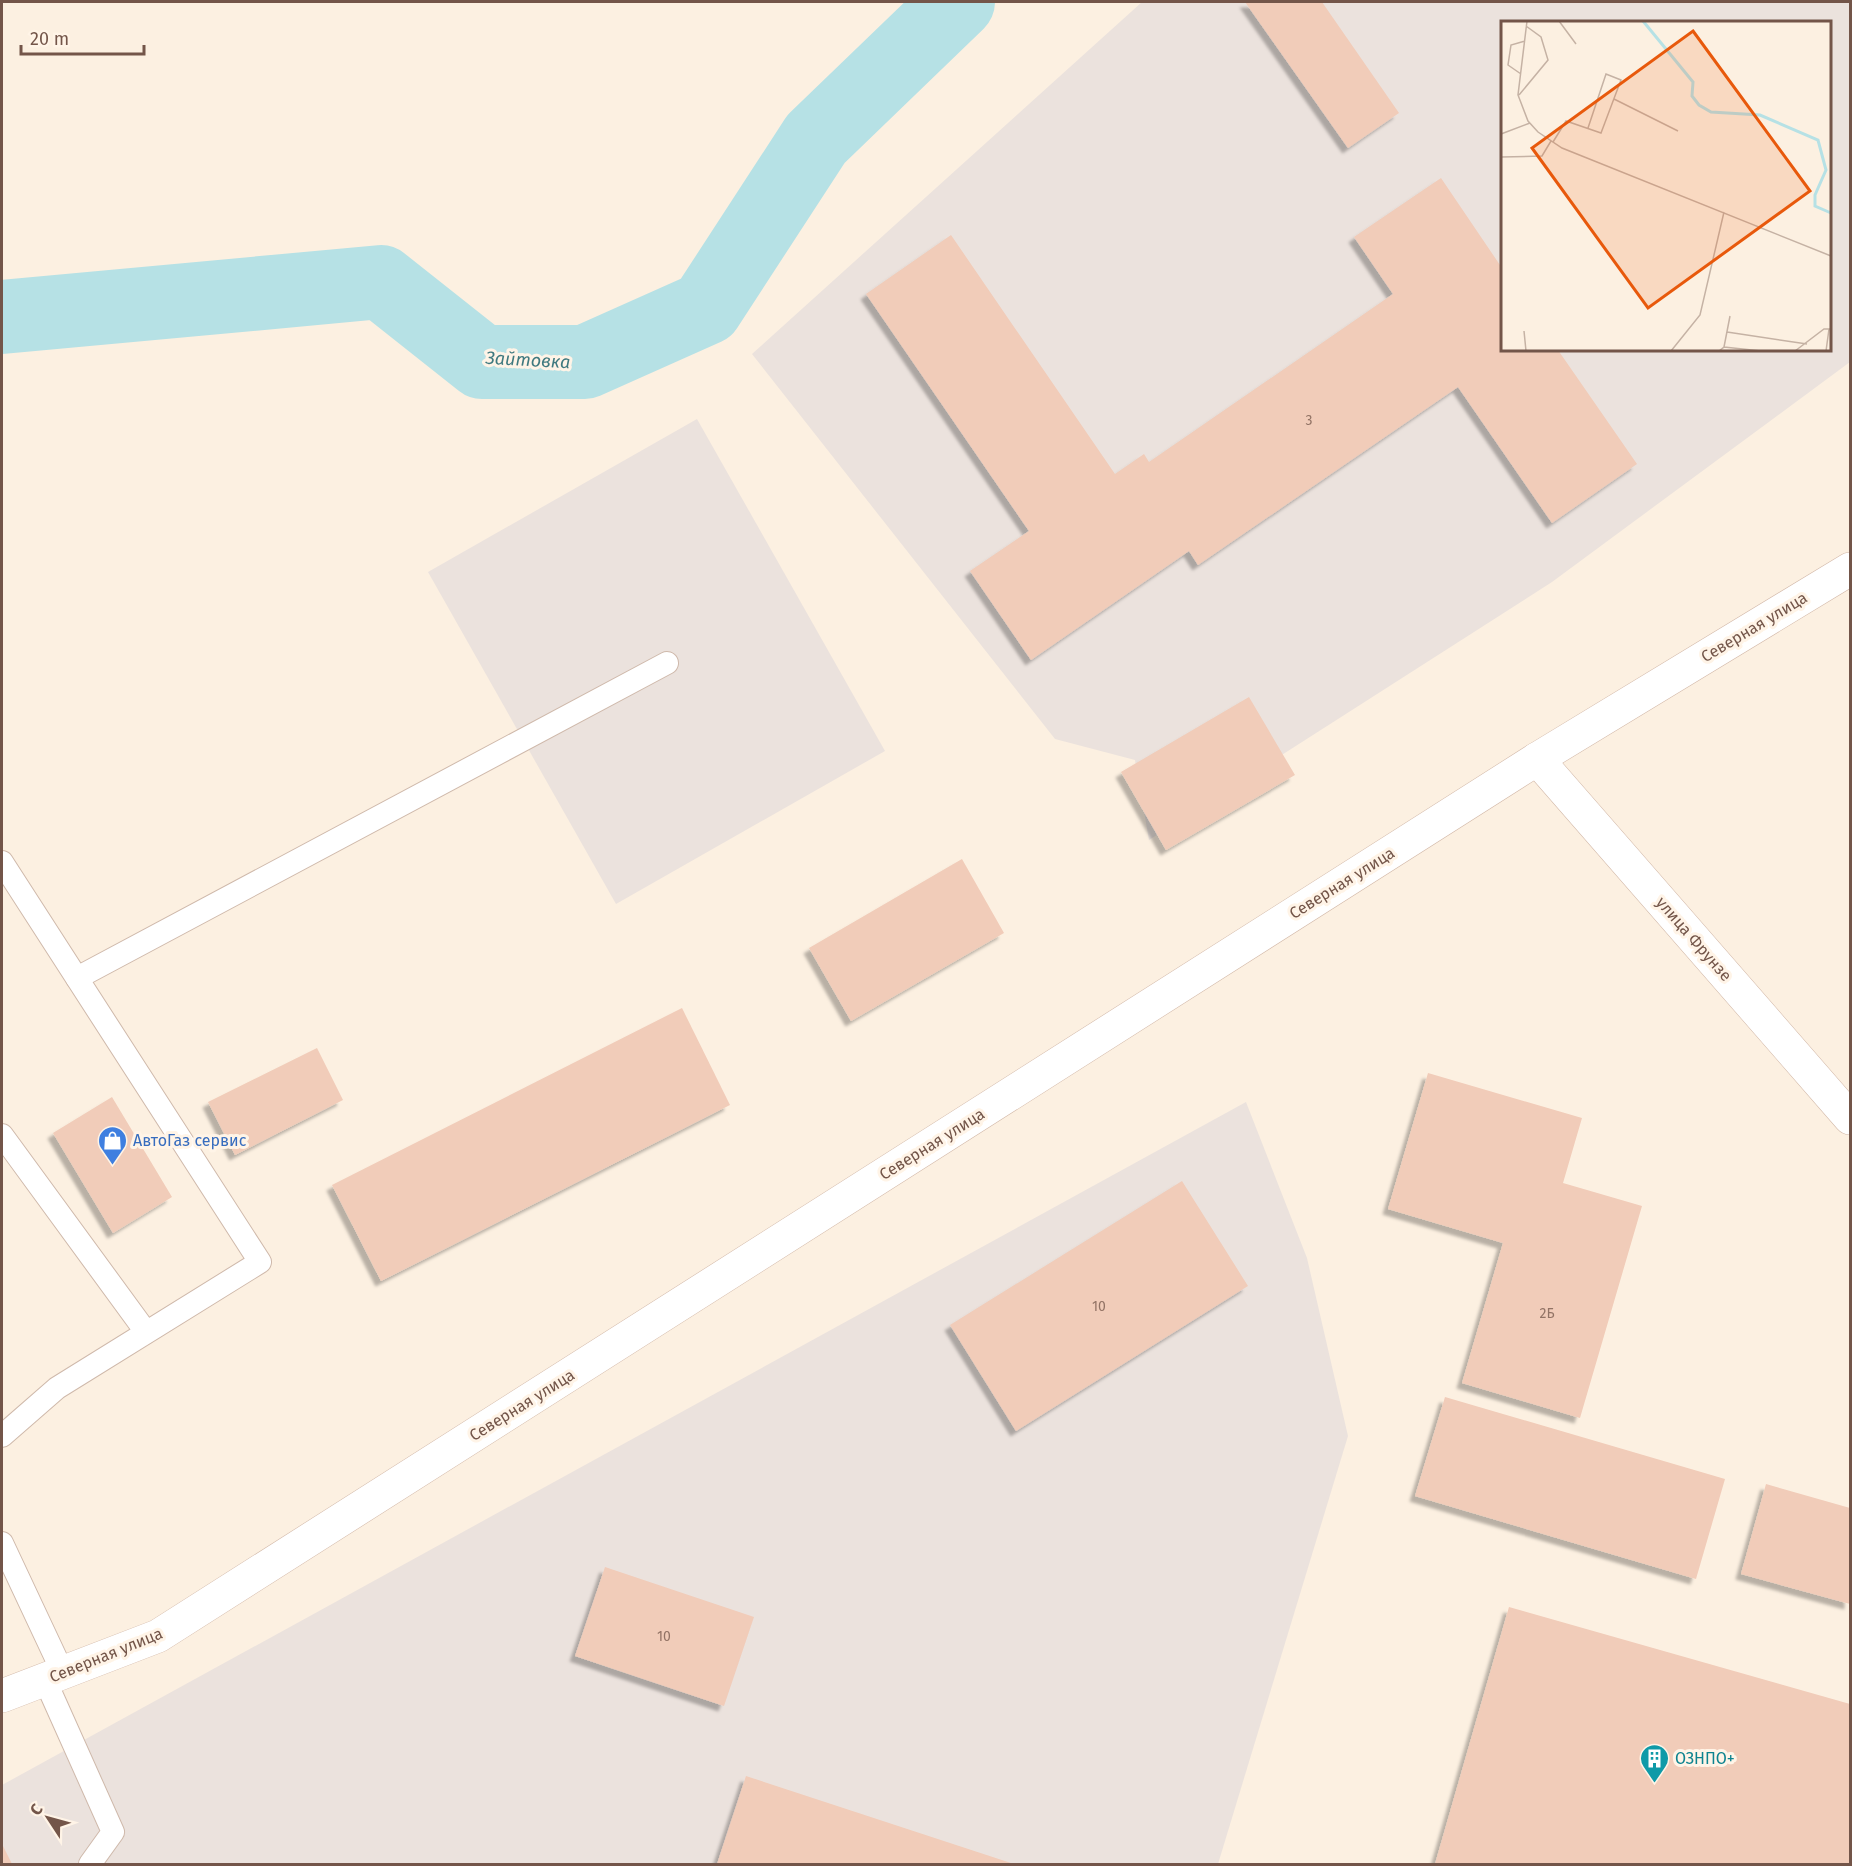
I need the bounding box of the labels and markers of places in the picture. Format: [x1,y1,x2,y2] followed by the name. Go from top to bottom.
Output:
[96,1124,128,1166] shop icon: АвтоГаз сервис
[133,1131,247,1150] place label: АвтоГаз сервис
[1638,1742,1670,1784] building icon: ОЗНПО+
[1675,1749,1735,1768] place label: ОЗНПО+

